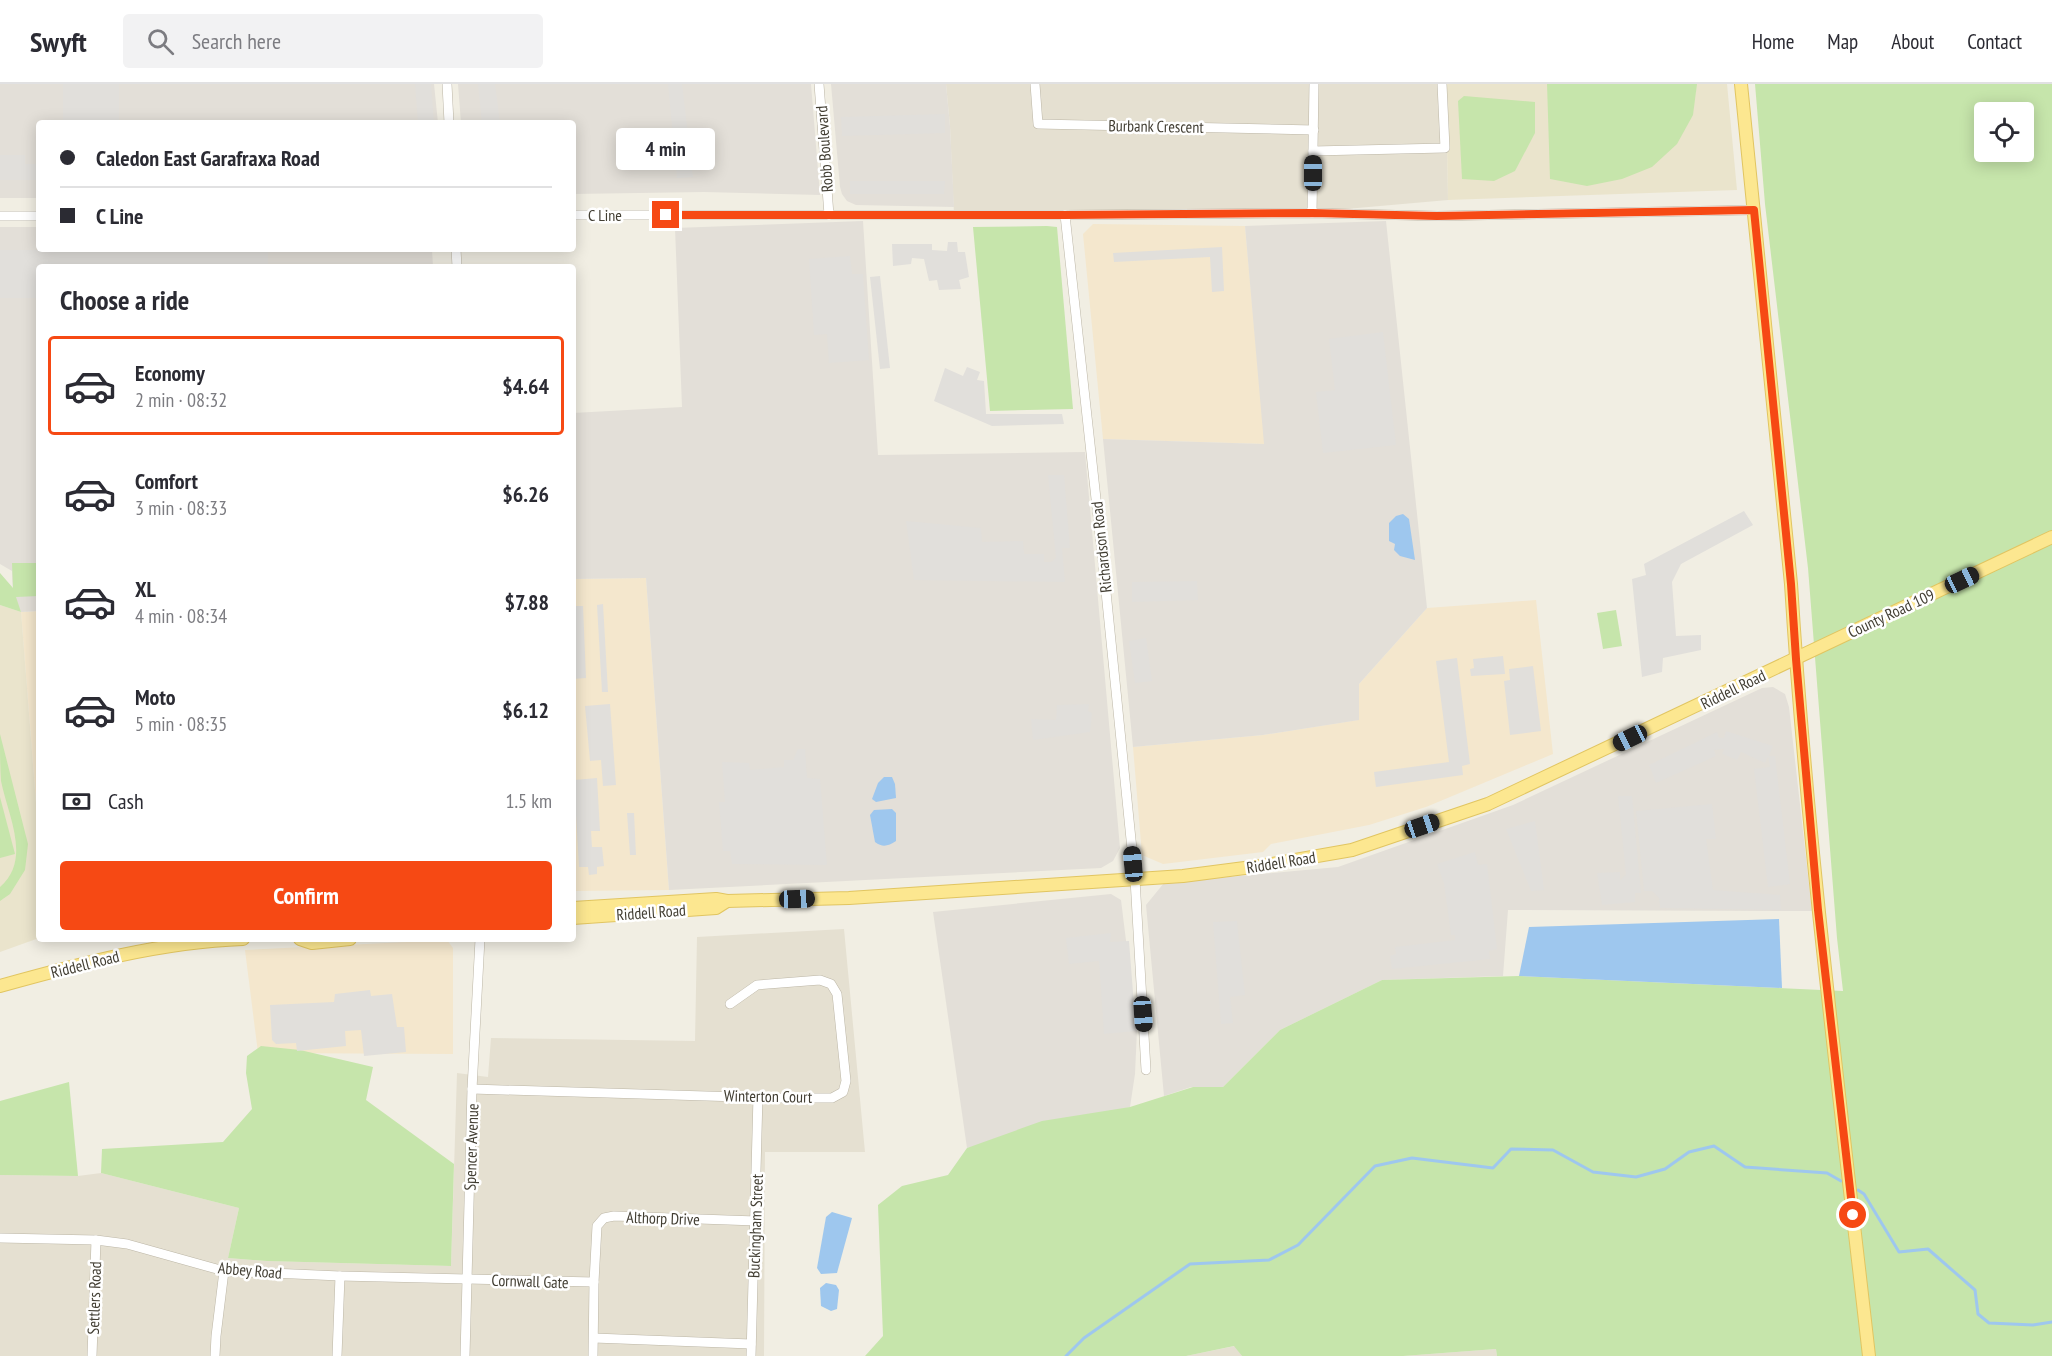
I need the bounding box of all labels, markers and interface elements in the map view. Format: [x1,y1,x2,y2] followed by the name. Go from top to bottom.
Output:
[123,14,543,68] search box
[30,23,87,60] text: Swyft
[144,25,177,58] icon: search
[192,27,281,55] text: Search here
[1752,28,1794,55] text: Home
[1827,28,1858,55] text: Map
[1891,28,1934,55] text: About
[1967,28,2022,55] text: Contact
[1974,102,2034,162] map controls
[1974,102,2034,162] button: locate
[811,105,837,193] street label: Robb Boulevard
[1108,115,1204,137] street label: Burbank Crescent
[616,128,716,170] callout: 4 min
[645,136,686,162] text: 4 min
[96,144,320,172] text: Caledon East Garafraxa Road
[1304,155,1322,191] car
[652,201,679,228] route end
[96,202,143,230] text: C Line
[588,205,622,225] street label: C Line
[60,283,189,317] text: Choose a ride
[63,359,117,413] icon: car
[135,359,205,387] text: Economy
[502,372,549,400] text: $4.64
[135,387,227,413] text: 2 min · 08:32
[63,467,117,521] icon: car
[135,467,198,495] text: Comfort
[502,480,549,508] text: $6.26
[135,495,227,521] text: 3 min · 08:33
[1086,500,1116,594] street label: Richardson Road
[1942,564,1982,596] car
[63,575,117,629] icon: car
[135,575,156,603] text: XL
[1844,584,1938,642] street label: County Road 109
[504,588,549,616] text: $7.88
[135,603,227,629] text: 4 min · 08:34
[1697,665,1769,713] street label: Riddell Road
[63,683,117,737] icon: car
[135,683,176,711] text: Moto
[502,696,549,724] text: $6.12
[135,711,227,737] text: 5 min · 08:35
[1610,722,1650,754] car
[60,785,93,818] icon: cash
[108,787,144,815] text: Cash
[505,788,552,814] text: 1.5 km
[1402,812,1442,840] car
[1122,845,1144,883] car
[1245,847,1317,877] street label: Riddell Road
[60,861,552,930] button: Confirm
[779,889,815,909] car
[616,900,687,924] street label: Riddell Road
[49,946,121,982] street label: Riddell Road
[1133,995,1153,1033] car
[724,1085,813,1107] street label: Winterton Court
[459,1103,483,1191] street label: Spencer Avenue
[743,1173,767,1278] street label: Buckingham Street
[1839,1201,1866,1228] route start
[626,1207,700,1229] street label: Althorp Drive
[217,1257,283,1283] street label: Abbey Road
[83,1261,105,1335] street label: Settlers Road
[491,1270,569,1292] street label: Cornwall Gate

